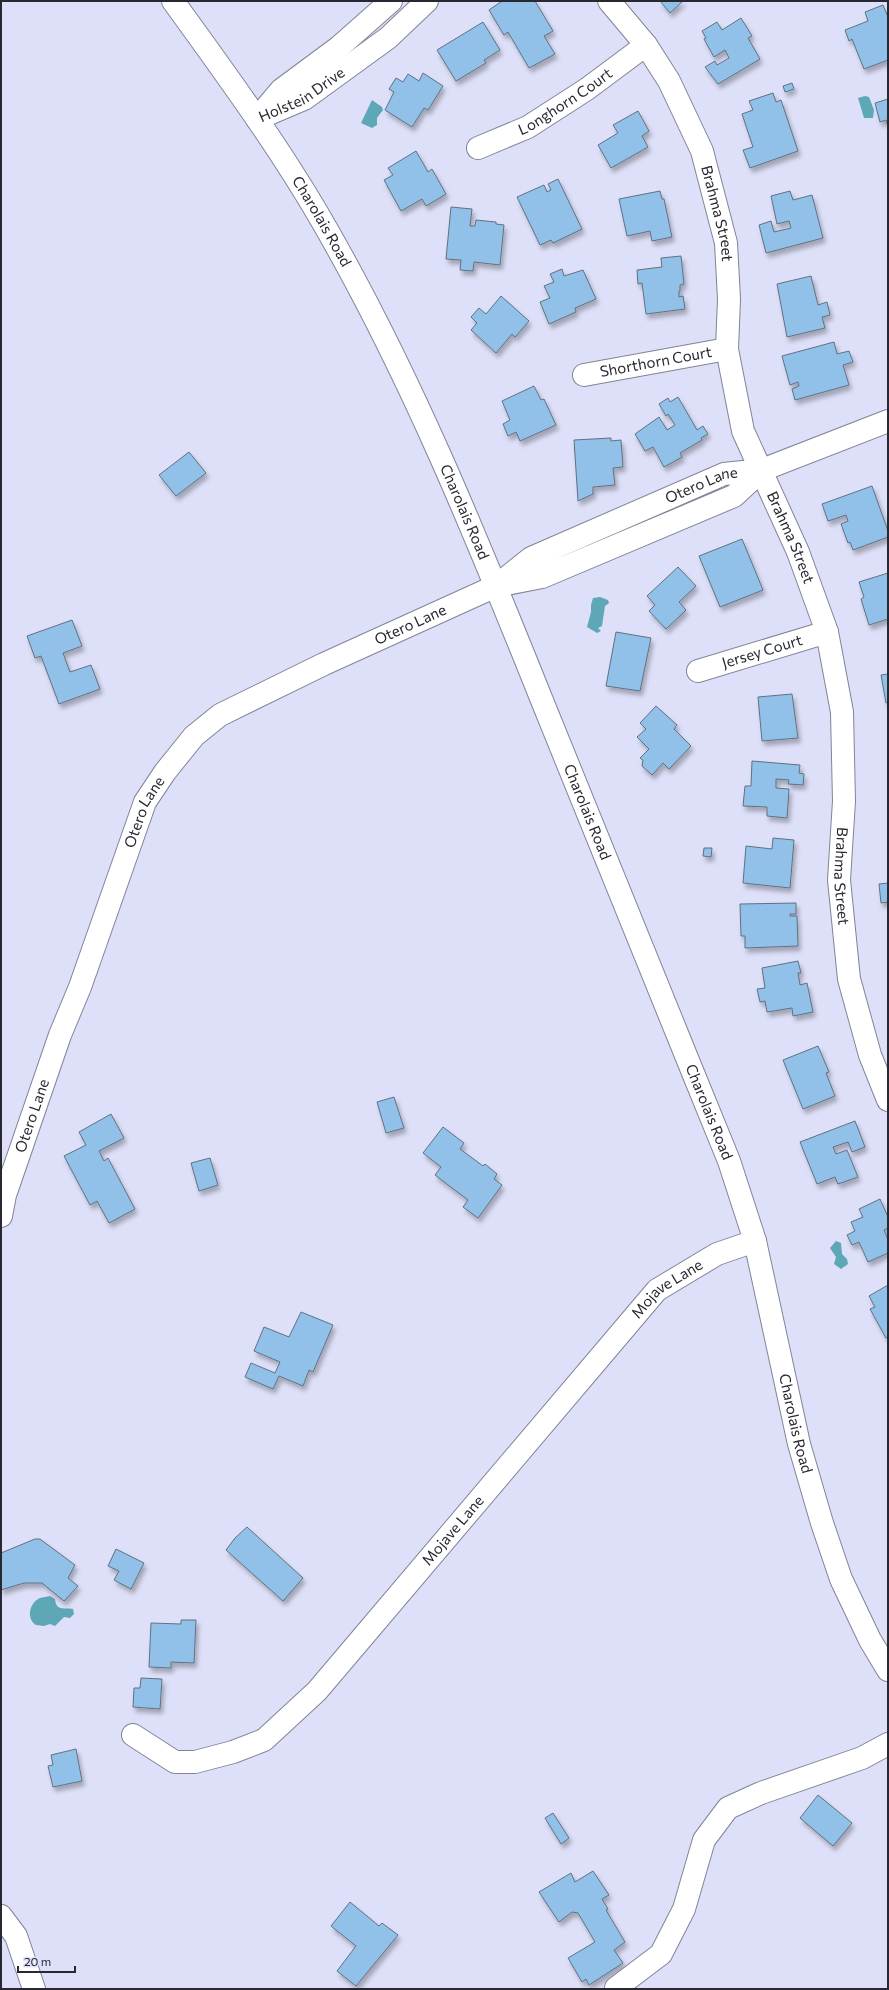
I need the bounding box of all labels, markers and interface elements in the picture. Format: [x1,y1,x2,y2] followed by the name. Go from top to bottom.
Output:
[256,63,348,125] street label: Holstein Drive
[515,64,615,138] street label: Longhorn Court
[698,163,737,262] street label: Brahma Street
[289,172,356,269] street label: Charolais Road
[598,342,713,380] street label: Shorthorn Court
[437,461,494,562] street label: Charolais Road
[662,463,738,507] street label: Otero Lane
[764,488,819,586] street label: Brahma Street
[371,600,449,648] street label: Otero Lane
[720,630,804,671] street label: Jersey Court
[561,761,616,862] street label: Charolais Road
[120,772,168,850] street label: Otero Lane
[831,827,853,926] street label: Brahma Street
[682,1061,737,1162] street label: Charolais Road
[10,1076,52,1155] street label: Otero Lane
[627,1255,705,1321] street label: Mojave Lane
[776,1372,817,1475] street label: Charolais Road
[418,1491,487,1569] street label: Mojave Lane
[18,1948,75,1974] scale bar
[24,1954,51,1968] text: 20 m

